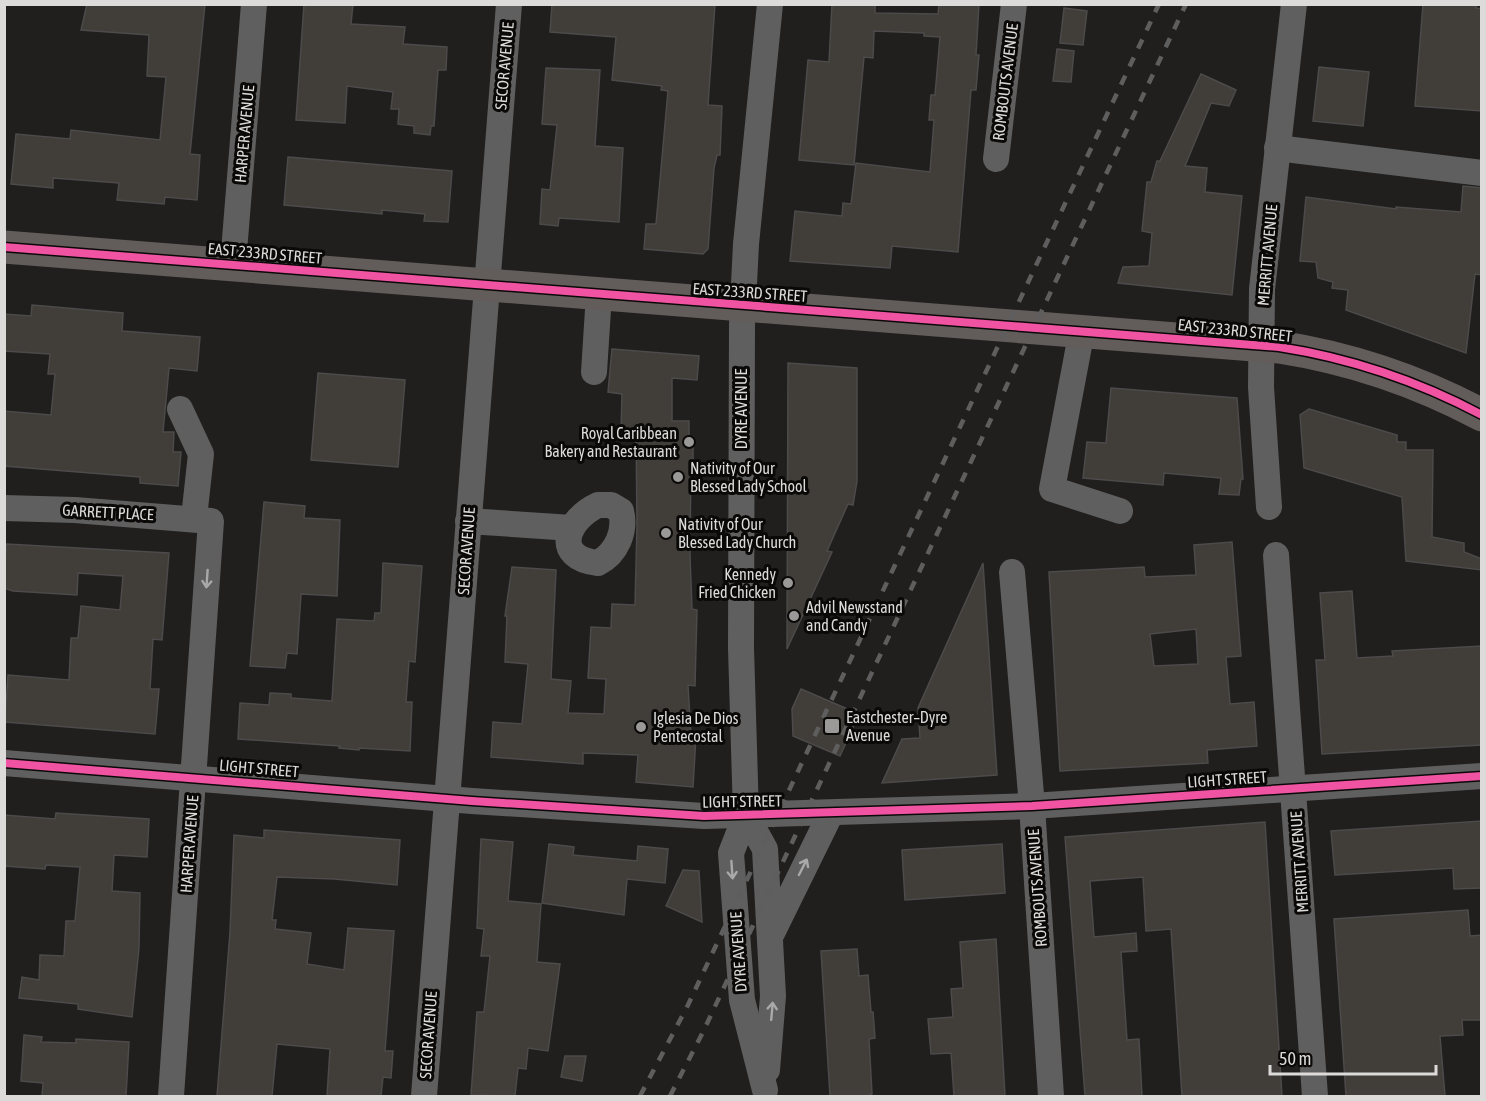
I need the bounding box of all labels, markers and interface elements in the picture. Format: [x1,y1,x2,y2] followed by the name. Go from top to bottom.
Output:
[491,21,517,111] street label: SECOR AVENUE
[989,22,1021,142] street label: ROMBOUTS AVENUE
[231,84,257,184] street label: HARPER AVENUE
[1254,203,1280,306] street label: MERRITT AVENUE
[207,239,323,267] street label: EAST 233RD STREET
[692,279,808,305] street label: EAST 233RD STREET
[1177,315,1293,345] street label: EAST 233RD STREET
[732,369,750,449] street label: DYRE AVENUE
[545,424,677,461] place label: Royal Caribbean Bakery and Restaurant
[682,435,696,449] marker: Royal Caribbean Bakery and Restaurant
[690,459,808,496] place label: Nativity of Our Blessed Lady School
[671,470,685,484] marker: Nativity of Our Blessed Lady School
[62,501,154,523] street label: GARRETT PLACE
[454,506,478,595] street label: SECOR AVENUE
[678,515,796,552] place label: Nativity of Our Blessed Lady Church
[659,526,673,540] marker: Nativity of Our Blessed Lady Church
[698,565,776,601] place label: Kennedy Fried Chicken
[201,569,212,588] one-way arrow
[781,576,795,590] marker: Kennedy Fried Chicken
[806,598,903,635] place label: Advil Newsstand and Candy
[787,609,801,623] marker: Advil Newsstand and Candy
[846,708,947,744] place label: Eastchester–Dyre Avenue
[653,709,739,745] place label: Iglesia De Dios Pentecostal
[823,717,841,735] marker: Eastchester–Dyre Avenue
[634,720,648,734] marker: Iglesia De Dios Pentecostal
[219,756,299,780] street label: LIGHT STREET
[1187,767,1267,791] street label: LIGHT STREET
[702,791,782,811] street label: LIGHT STREET
[177,794,201,893] street label: HARPER AVENUE
[1286,810,1312,913] street label: MERRITT AVENUE
[1024,828,1050,948] street label: ROMBOUTS AVENUE
[798,858,809,876] one-way arrow
[727,860,738,880] one-way arrow
[726,911,750,993] street label: DYRE AVENUE
[416,990,440,1079] street label: SECOR AVENUE
[766,1001,777,1021] one-way arrow
[1270,1038,1436,1076] scale bar
[1279,1048,1311,1069] text: 50 m

